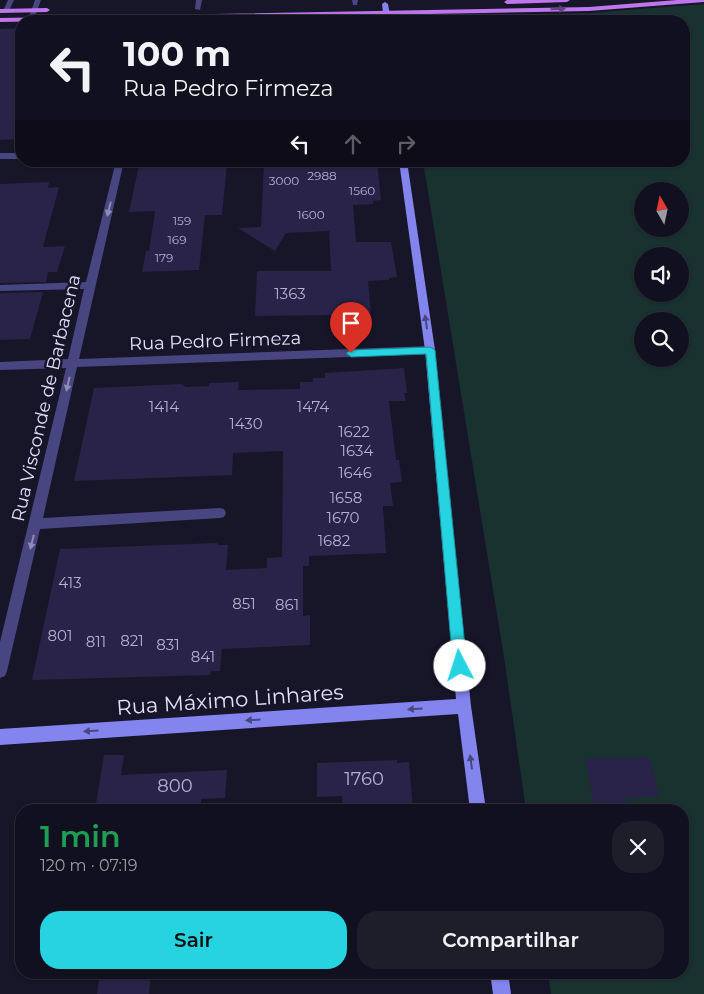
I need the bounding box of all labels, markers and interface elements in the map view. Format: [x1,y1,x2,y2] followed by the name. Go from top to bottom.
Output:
[550,5,566,13] one-way arrow
[123,32,231,75] text: 100 m
[40,35,105,100] icon: left
[123,75,334,102] text: Rua Pedro Firmeza
[286,130,314,158] icon: left
[339,130,367,158] icon: ahead
[392,130,420,158] icon: right
[307,168,337,183] house number: 2988
[269,173,299,188] house number: 3000
[634,182,689,238] north arrow
[634,182,689,367] map controls
[349,183,375,198] house number: 1560
[104,201,112,216] one-way arrow
[297,207,325,222] house number: 1600
[173,213,191,228] house number: 159
[168,232,186,247] house number: 169
[634,247,689,302] button: sound
[155,250,173,265] house number: 179
[7,272,85,524] street label: Rua Visconde de Barbacena
[274,284,306,303] house number: 1363
[330,302,372,353] pin
[337,309,365,337] icon: arrive
[634,312,689,367] button: search
[422,313,430,329] one-way arrow
[129,327,301,355] street label: Rua Pedro Firmeza
[64,376,72,391] one-way arrow
[149,397,179,416] house number: 1414
[297,397,329,416] house number: 1474
[229,414,263,433] house number: 1430
[338,422,370,441] house number: 1622
[341,441,374,460] house number: 1634
[338,463,372,482] house number: 1646
[330,488,362,507] house number: 1658
[327,508,360,527] house number: 1670
[318,531,350,550] house number: 1682
[28,535,36,550] one-way arrow
[58,573,82,592] house number: 413
[232,594,256,613] house number: 851
[275,595,299,614] house number: 861
[48,626,72,645] house number: 801
[120,631,144,650] house number: 821
[86,632,106,651] house number: 811
[156,635,180,654] house number: 831
[433,639,485,691] position arrow
[191,647,215,666] house number: 841
[116,679,344,720] street label: Rua Máximo Linhares
[407,705,423,713] one-way arrow
[245,716,261,724] one-way arrow
[83,728,99,736] one-way arrow
[467,753,475,769] one-way arrow
[344,768,384,790] house number: 1760
[157,775,193,797] house number: 800
[40,818,121,855] text: 1 min
[612,821,664,873] button: close
[40,856,138,875] text: 120 m · 07:19
[40,911,347,969] button: Sair
[357,911,664,969] button: Compartilhar

